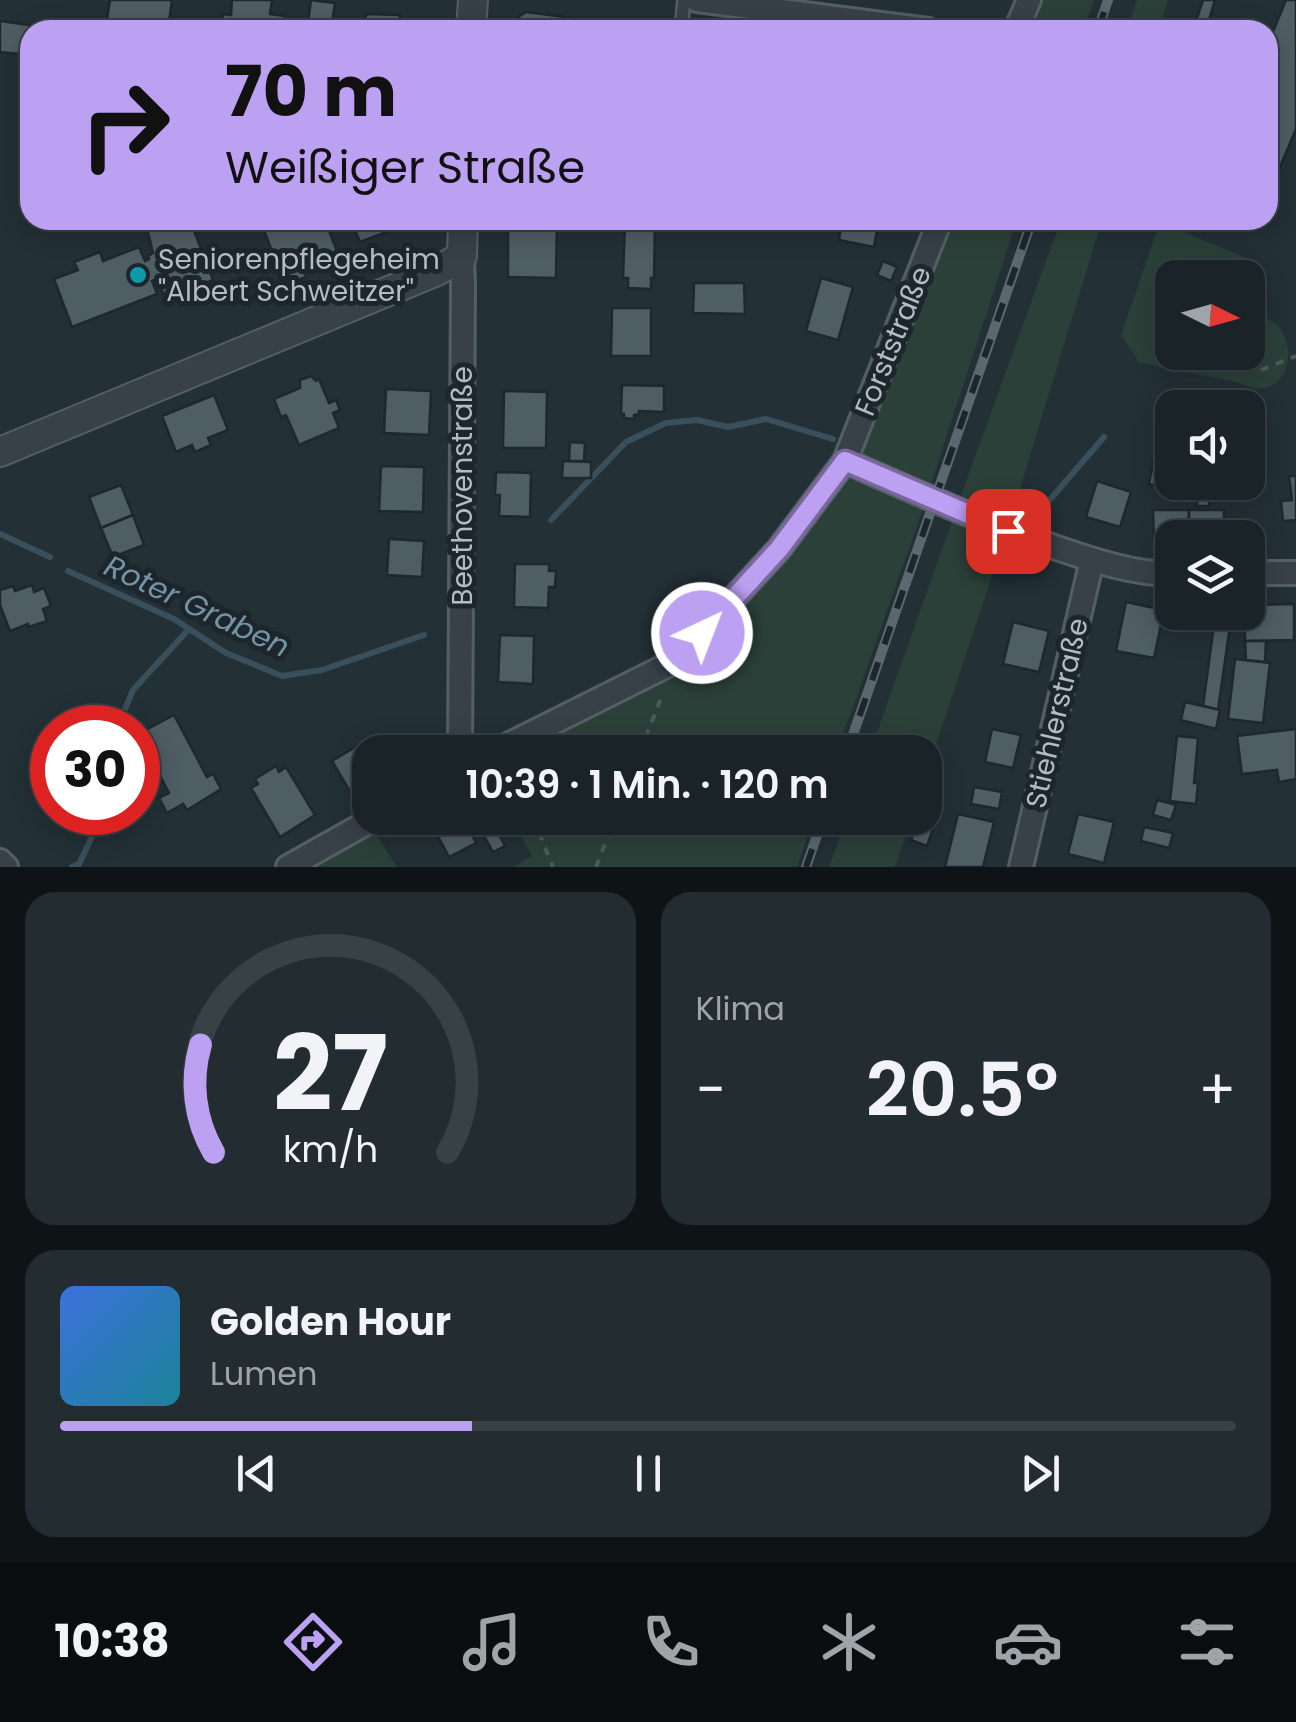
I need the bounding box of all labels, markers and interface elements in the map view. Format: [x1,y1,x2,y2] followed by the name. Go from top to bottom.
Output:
[225,42,397,141] text: 70 m
[60,60,190,190] icon: right
[225,136,585,199] text: Weißiger Straße
[158,240,440,311] place label: Seniorenpflegeheim "Albert Schweitzer"
[845,260,941,422] street label: Forststraße
[1155,260,1265,370] north arrow
[1155,260,1265,630] map controls
[127,264,149,286] marker: Seniorenpflegeheim "Albert Schweitzer"
[443,366,482,606] street label: Beethovenstraße
[1155,390,1265,500] button: sound
[966,489,1051,574] pin
[981,504,1036,559] icon: arrive
[1155,520,1265,630] button: layers
[97,544,297,668] water label: Roter Graben
[650,581,754,685] position arrow
[1016,614,1098,812] street label: Stiehlerstraße
[30,705,160,835] speed limit sign: 30
[465,758,829,811] text: 10:39 · 1 Min. · 120 m
[696,986,785,1031] text: Klima
[273,1001,388,1146] text: 27
[866,1037,1058,1142] text: 20.5°
[696,1051,726,1128] text: −
[1198,1051,1236,1128] text: +
[283,1124,378,1175] text: km/h
[210,1295,451,1348] text: Golden Hour
[210,1351,318,1396] text: Lumen
[229,1446,284,1501] icon: previous
[621,1446,676,1501] icon: pause
[1013,1446,1068,1501] icon: next
[278,1607,348,1677] icon: directions
[457,1607,527,1677] icon: music
[636,1607,706,1677] icon: phone
[814,1607,884,1677] icon: climate
[993,1607,1063,1677] icon: car
[1172,1607,1242,1677] icon: filters
[54,1610,170,1673] text: 10:38

